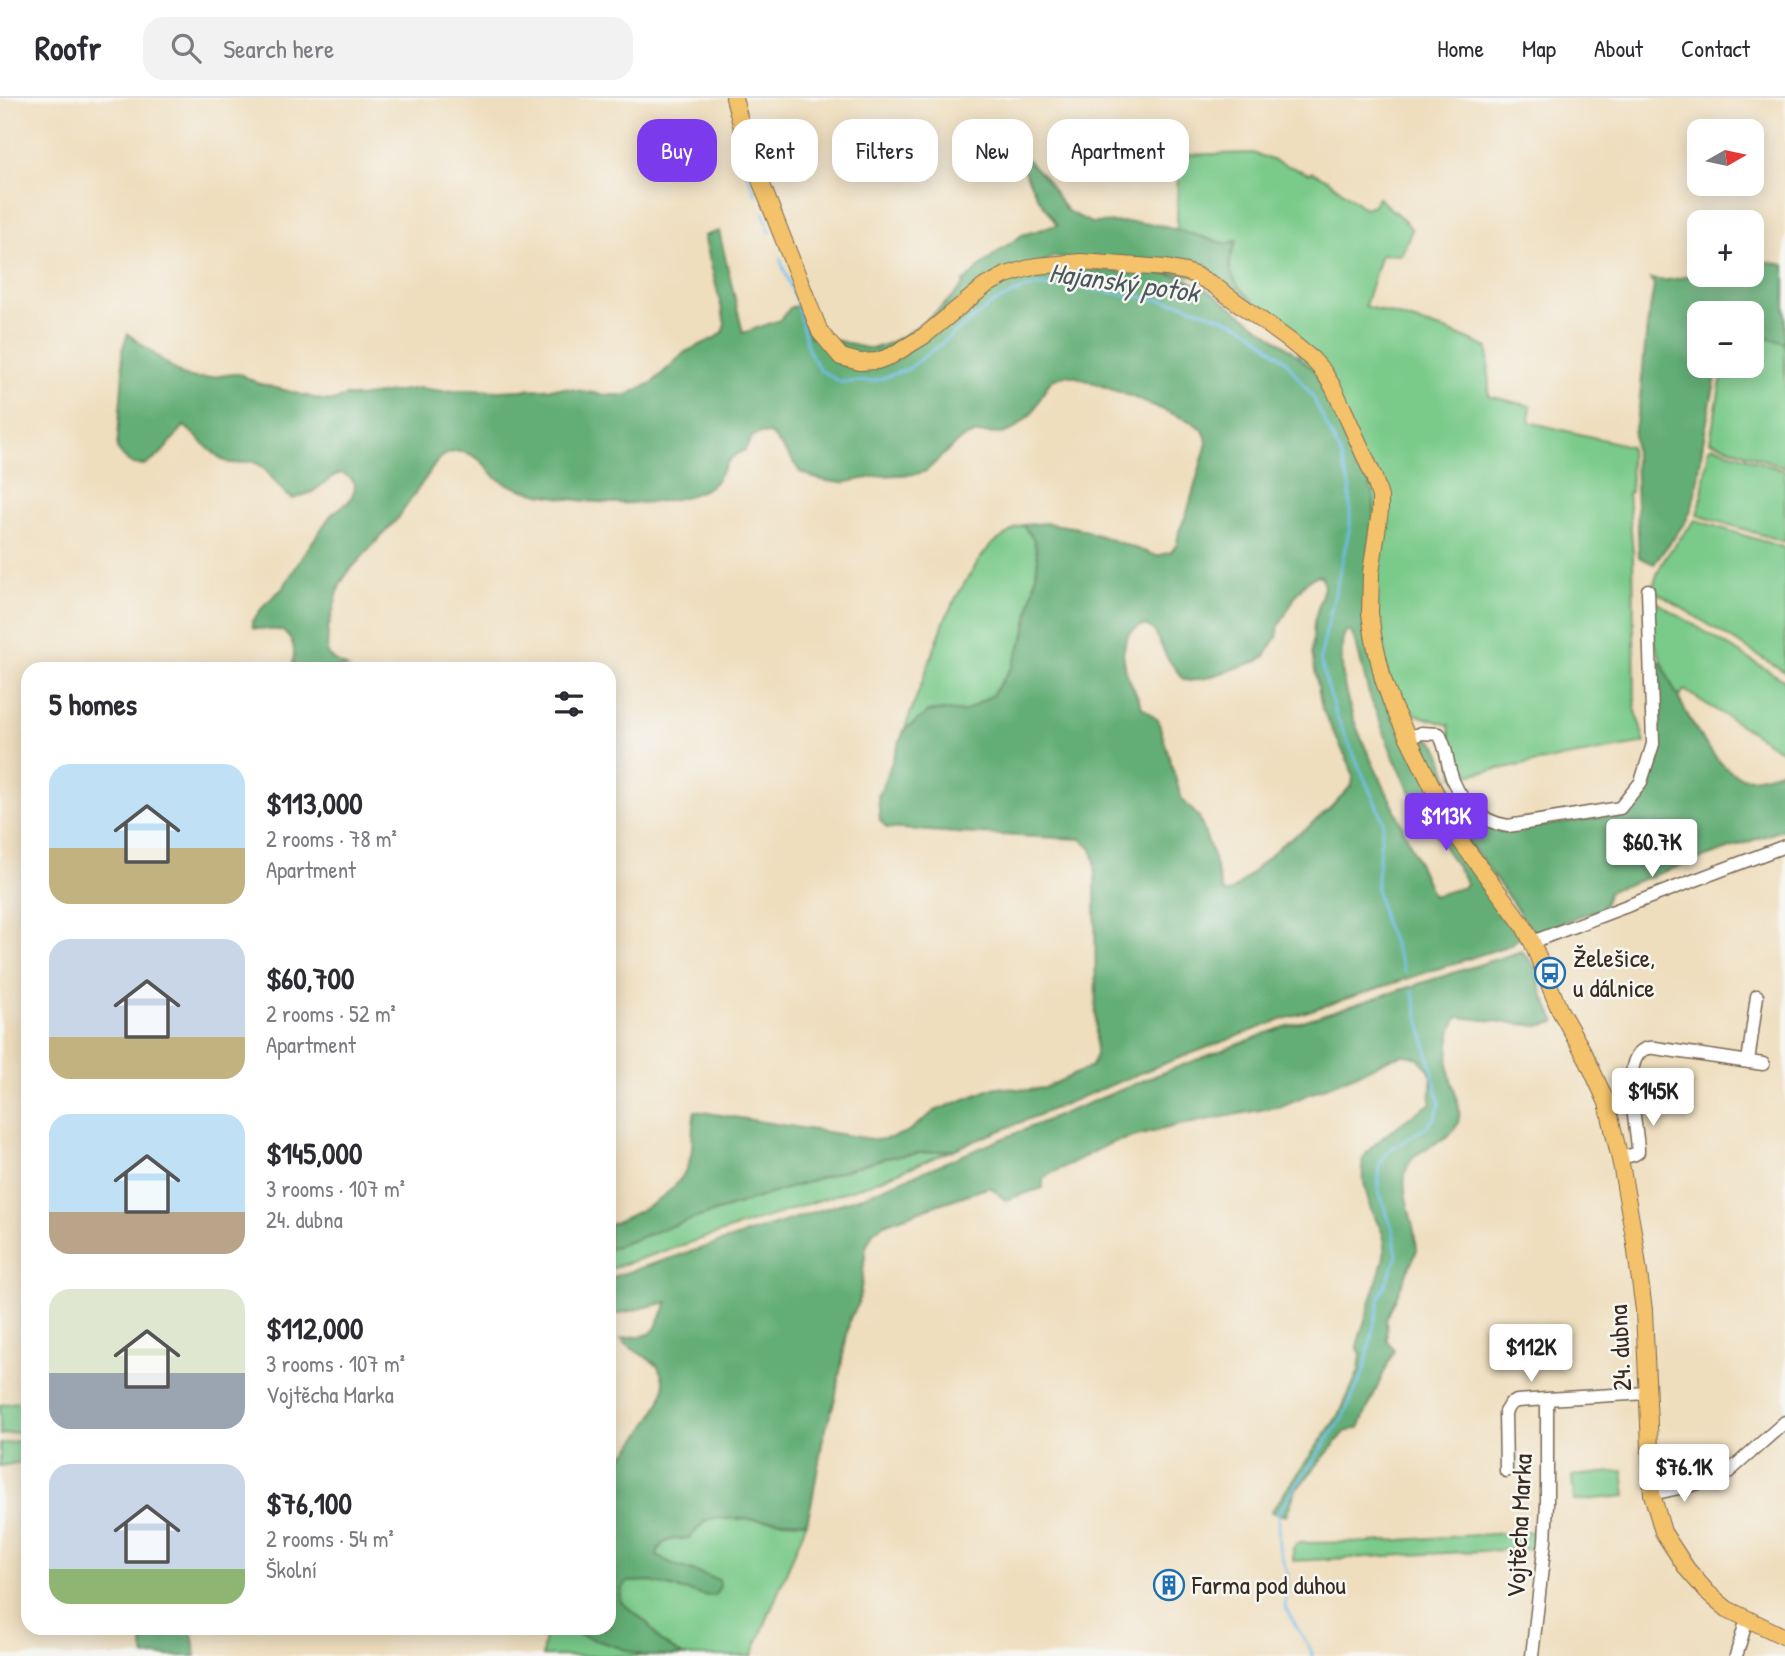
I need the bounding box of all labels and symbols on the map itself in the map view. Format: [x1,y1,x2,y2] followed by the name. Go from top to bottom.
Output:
[1687,119,1764,196] north arrow
[1047,253,1204,312] water label: Hajanský potok
[1397,794,1495,853] pin: $113K
[1595,820,1709,879] pin: $60.7K
[1573,940,1655,1005] place label: Želešice, u dálnice
[1533,956,1567,990] bus stop icon: Želešice, u dálnice
[1604,1068,1702,1128] pin: $145K
[1600,1304,1639,1392] street label: 24. dubna
[1482,1324,1580,1384] pin: $112K
[1627,1444,1741,1504] pin: $76.1K
[1497,1453,1540,1599] street label: Vojtěcha Marka
[1191,1567,1346,1602] place label: Farma pod duhou
[1152,1568,1186,1602] building icon: Farma pod duhou

